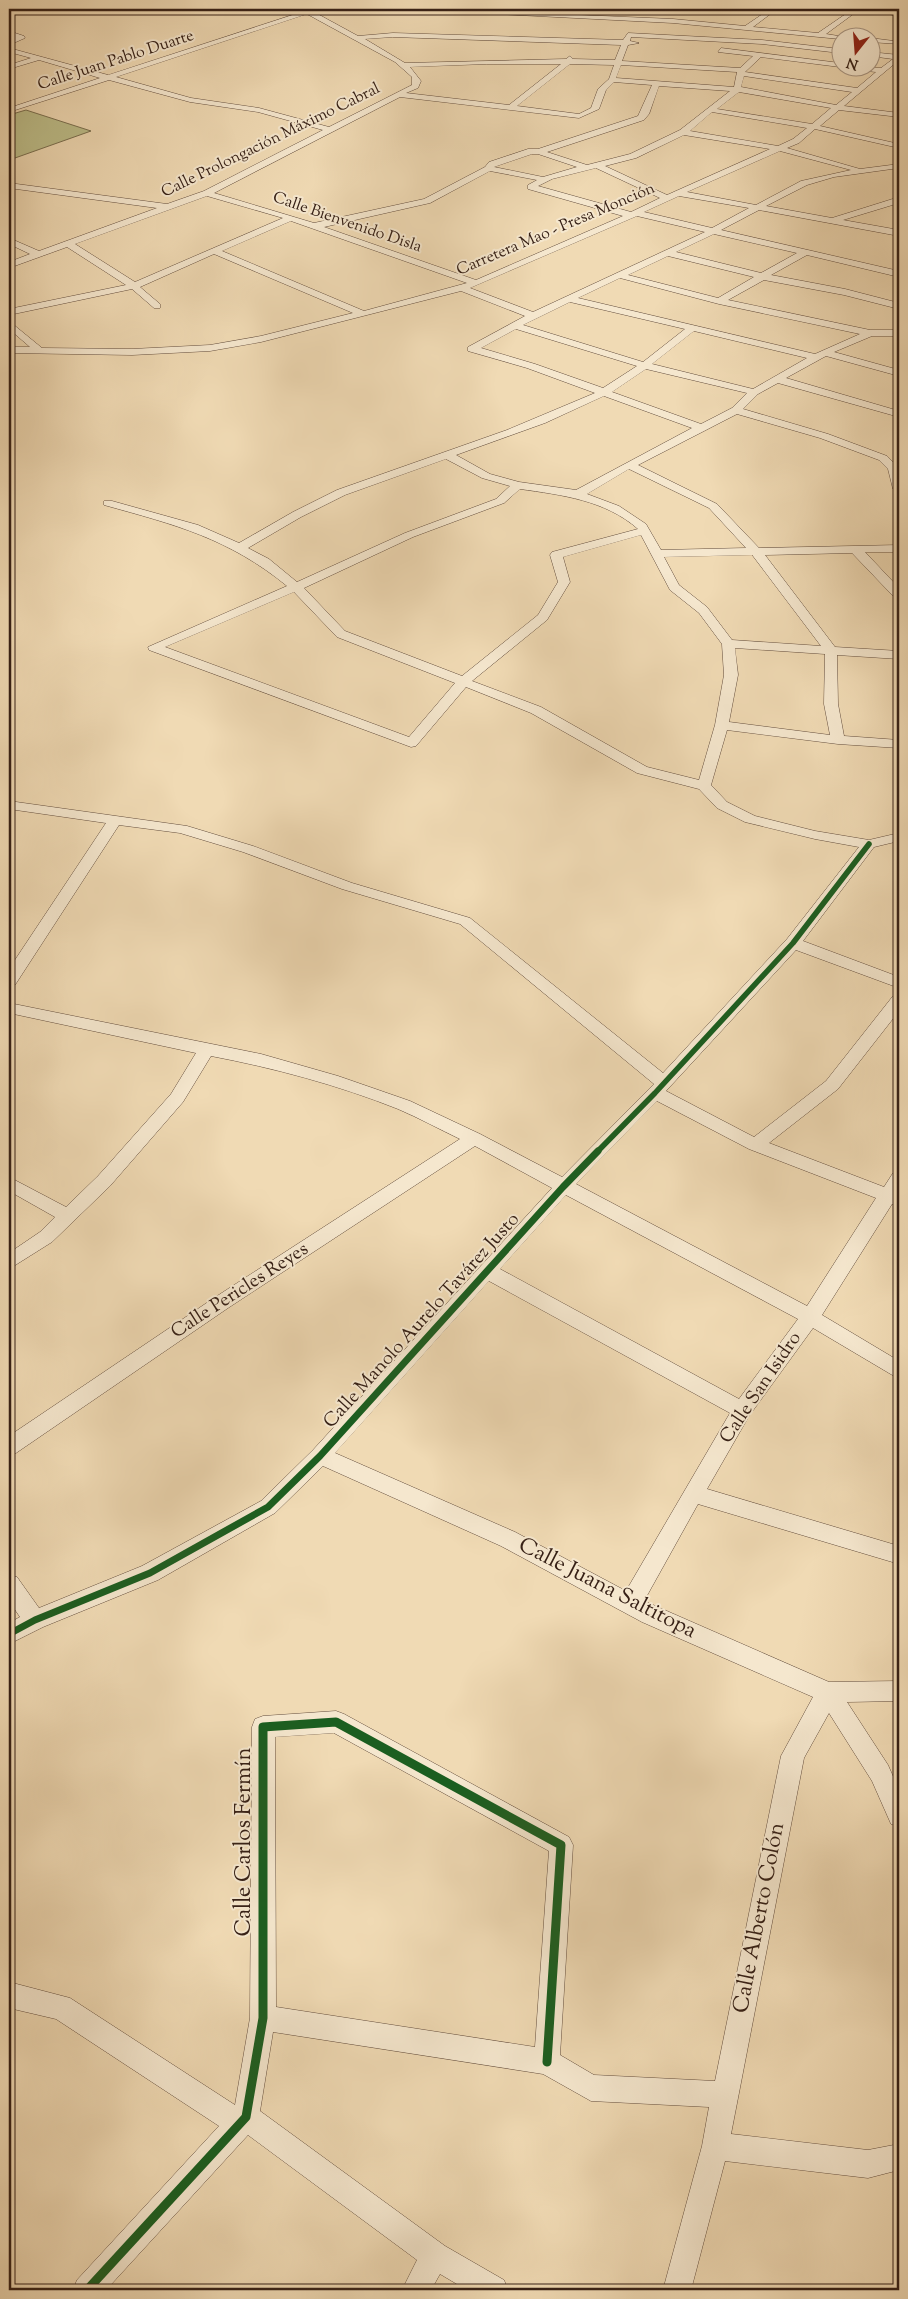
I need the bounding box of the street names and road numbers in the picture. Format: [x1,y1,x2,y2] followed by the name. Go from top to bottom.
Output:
[35,25,197,97] street label: Calle Juan Pablo Duarte
[158,78,385,204] street label: Calle Prolongación Máximo Cabral
[453,177,659,282] street label: Carretera Mao - Presa Monción
[269,187,425,260] street label: Calle Bienvenido Disla
[318,1207,526,1435] street label: Calle Manolo Aurelo Tavárez Justo
[166,1236,314,1346] street label: Calle Pericles Reyes
[714,1327,808,1449] street label: Calle San Isidro
[512,1530,702,1648] street label: Calle Juana Saltitopa
[229,1747,261,1937] street label: Calle Carlos Fermín
[726,1820,794,2016] street label: Calle Alberto Colón

